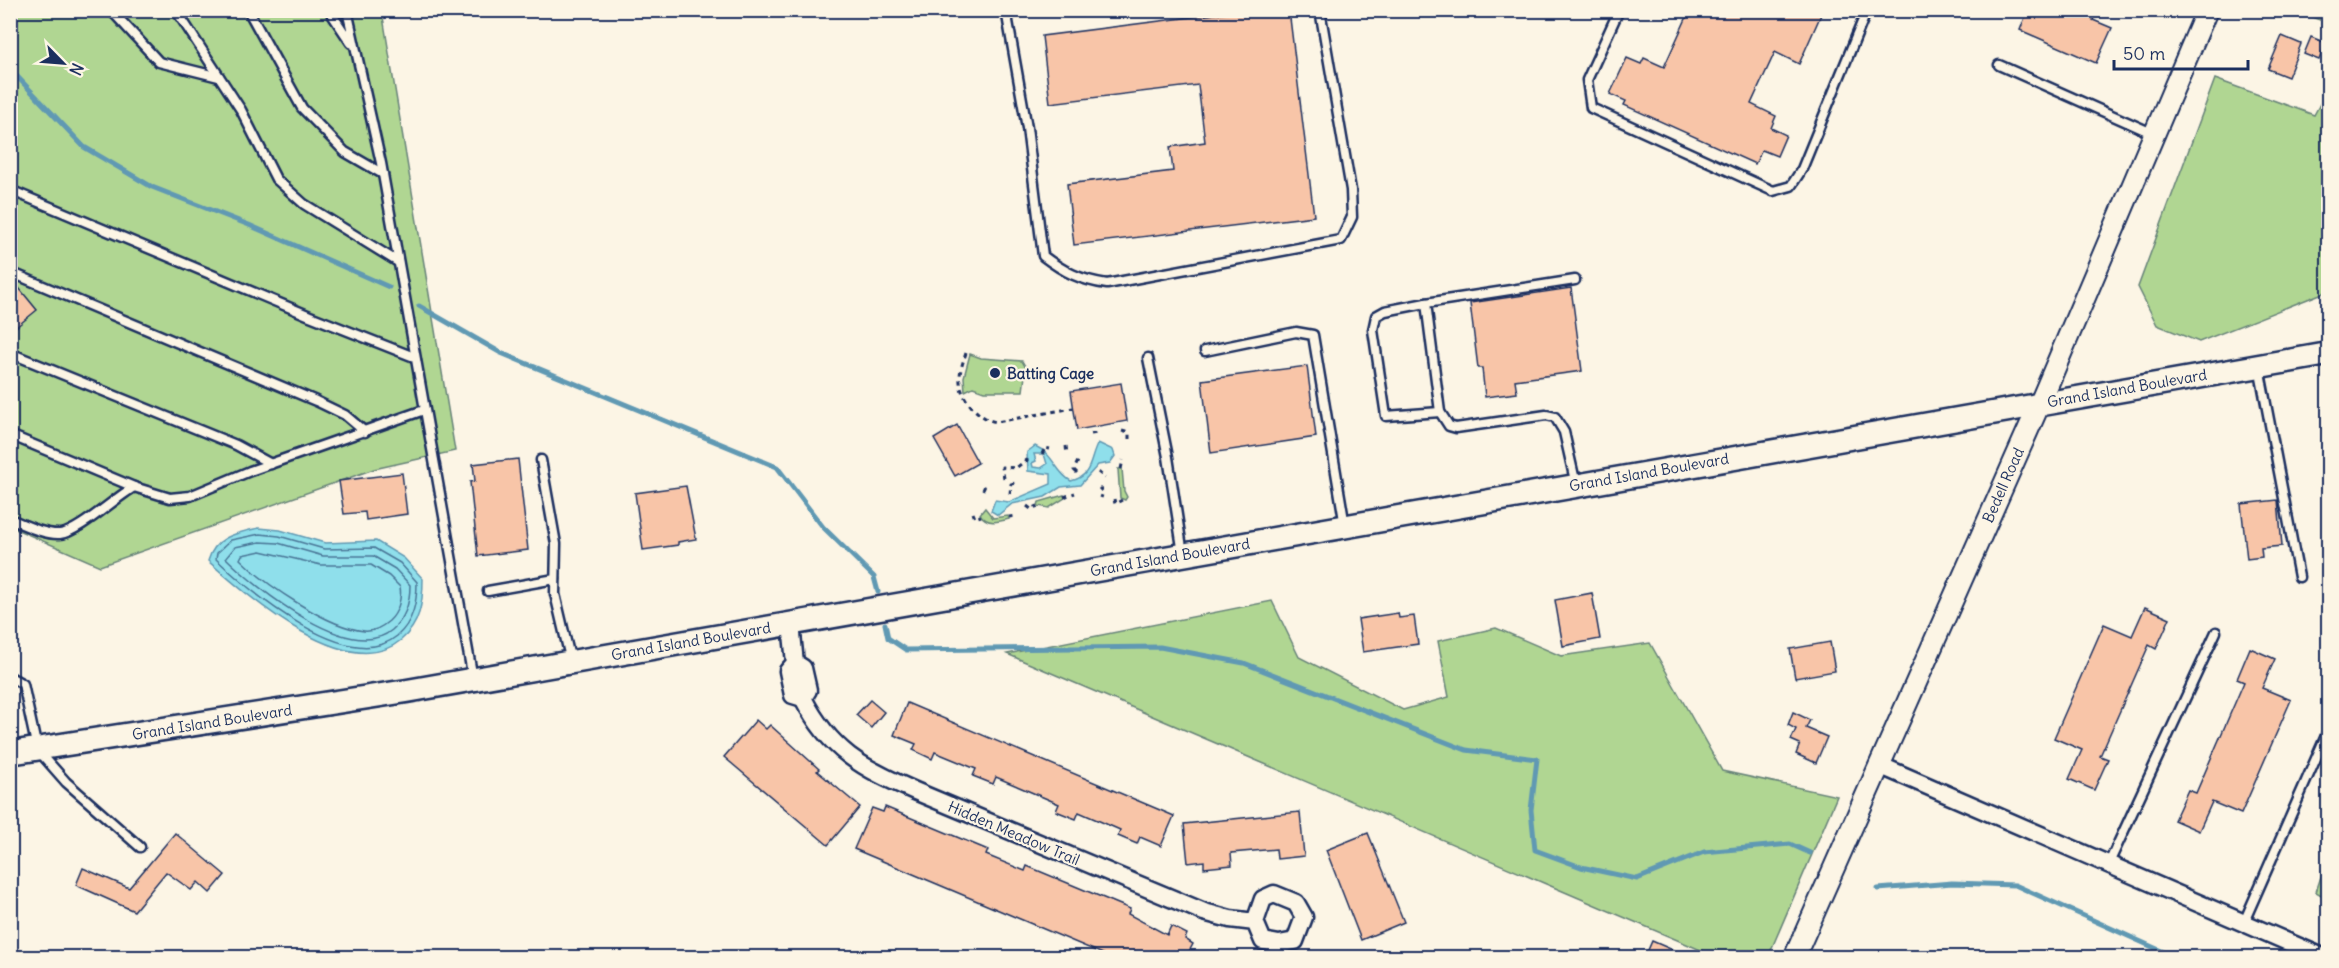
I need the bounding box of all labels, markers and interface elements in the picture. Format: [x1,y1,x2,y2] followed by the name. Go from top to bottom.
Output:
[33,33,93,93] north arrow
[2114,33,2248,71] scale bar
[2123,42,2165,65] text: 50 m
[65,60,88,79] text: N
[1007,364,1094,384] place label: Batting Cage
[2046,365,2208,411] street label: Grand Island Boulevard
[988,366,1002,380] marker: Batting Cage
[1978,444,2028,526] street label: Bedell Road
[1568,449,1730,495] street label: Grand Island Boulevard
[1089,534,1251,580] street label: Grand Island Boulevard
[610,618,772,664] street label: Grand Island Boulevard
[131,700,294,744] street label: Grand Island Boulevard
[945,797,1083,869] street label: Hidden Meadow Trail

